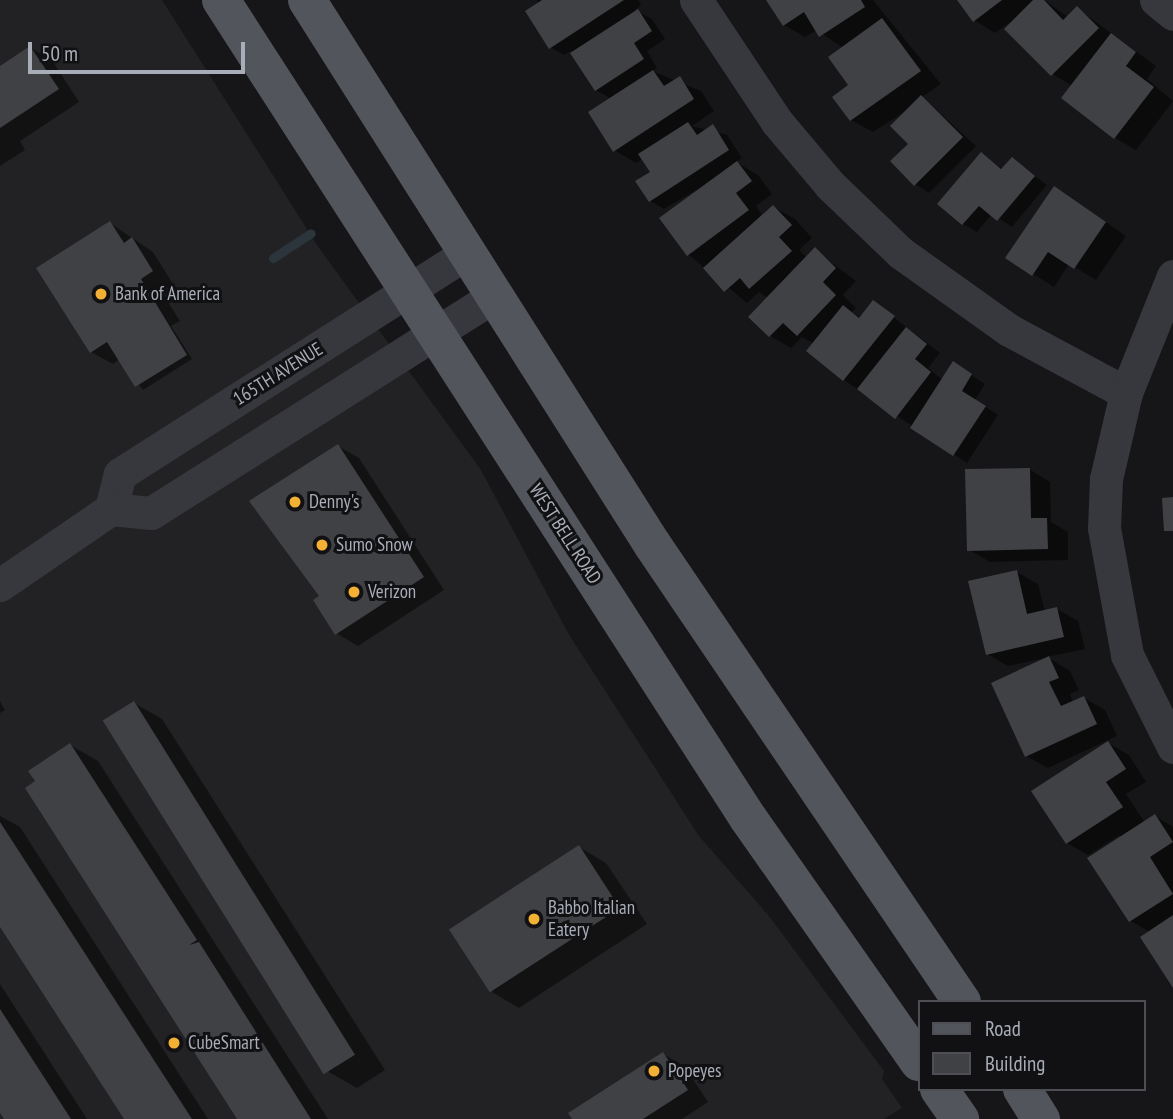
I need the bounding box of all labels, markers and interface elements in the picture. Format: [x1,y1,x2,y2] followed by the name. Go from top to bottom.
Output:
[32,28,248,72] scale bar
[41,40,78,67] text: 50 m
[115,283,221,305] place label: Bank of America
[93,286,109,302] marker: Bank of America
[229,337,327,411] street label: 165TH AVENUE
[524,479,606,589] street label: WEST BELL ROAD
[309,491,360,513] place label: Denny's
[287,494,303,510] marker: Denny's
[336,534,413,556] place label: Sumo Snow
[314,537,330,553] marker: Sumo Snow
[368,581,416,603] place label: Verizon
[346,584,362,600] marker: Verizon
[548,897,635,941] place label: Babbo Italian Eatery
[526,911,542,927] marker: Babbo Italian Eatery
[918,1000,1145,1091] legend
[985,1015,1021,1042] text: Road
[188,1032,260,1054] place label: CubeSmart
[166,1035,182,1051] marker: CubeSmart
[985,1050,1045,1077] text: Building
[668,1060,721,1082] place label: Popeyes
[646,1063,662,1079] marker: Popeyes

